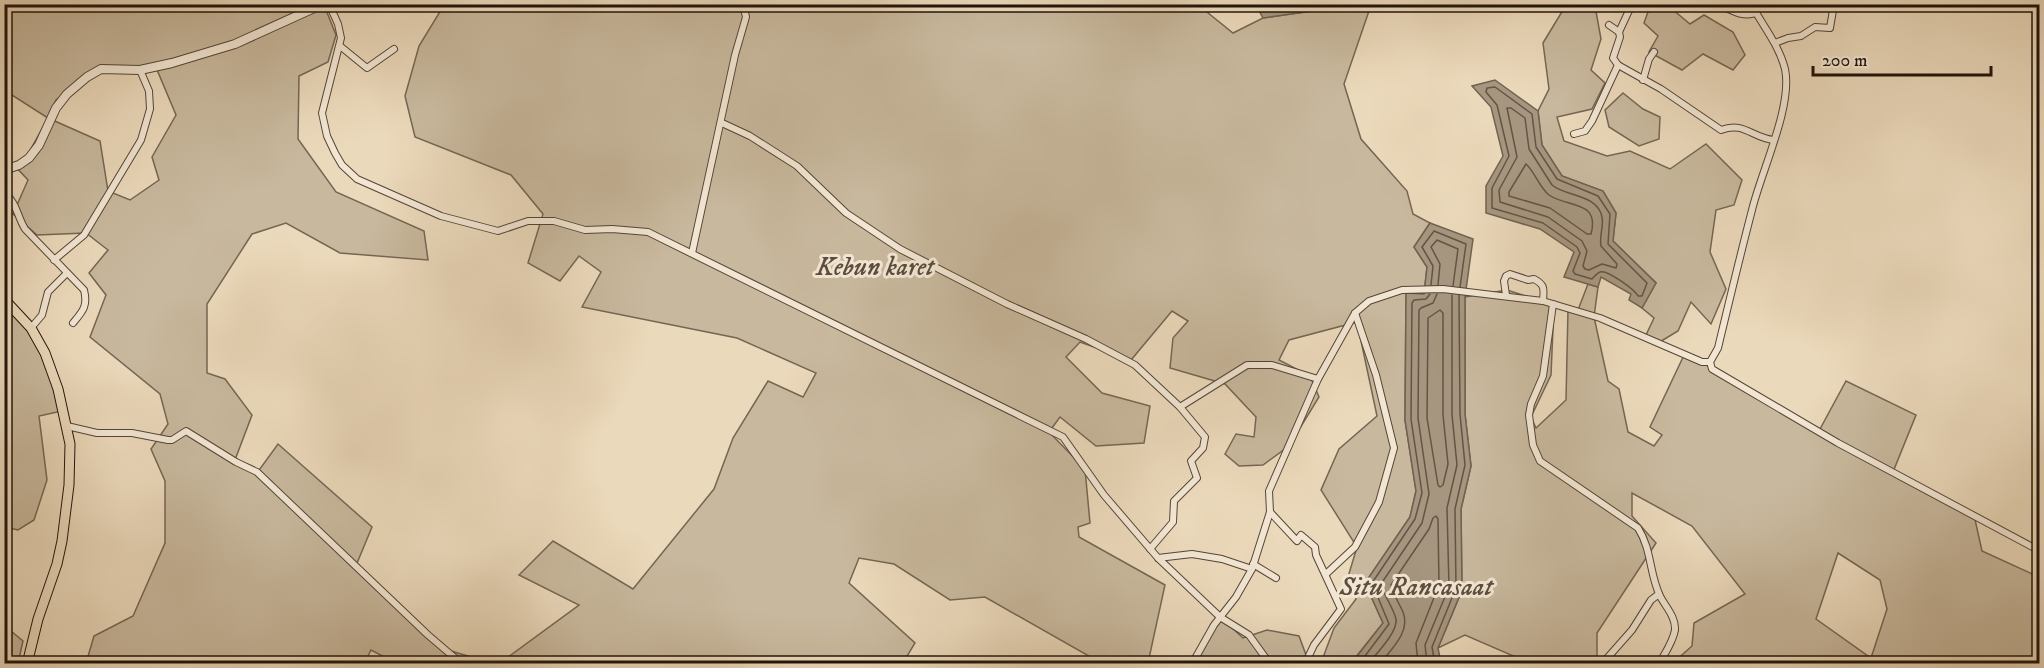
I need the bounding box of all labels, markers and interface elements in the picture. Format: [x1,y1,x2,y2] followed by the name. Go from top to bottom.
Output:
[1813,39,1992,77] scale bar
[1822,50,1868,72] text: 200 m
[815,251,936,284] park label: Kebun karet
[1338,570,1495,604] water label: Situ Rancasaat

